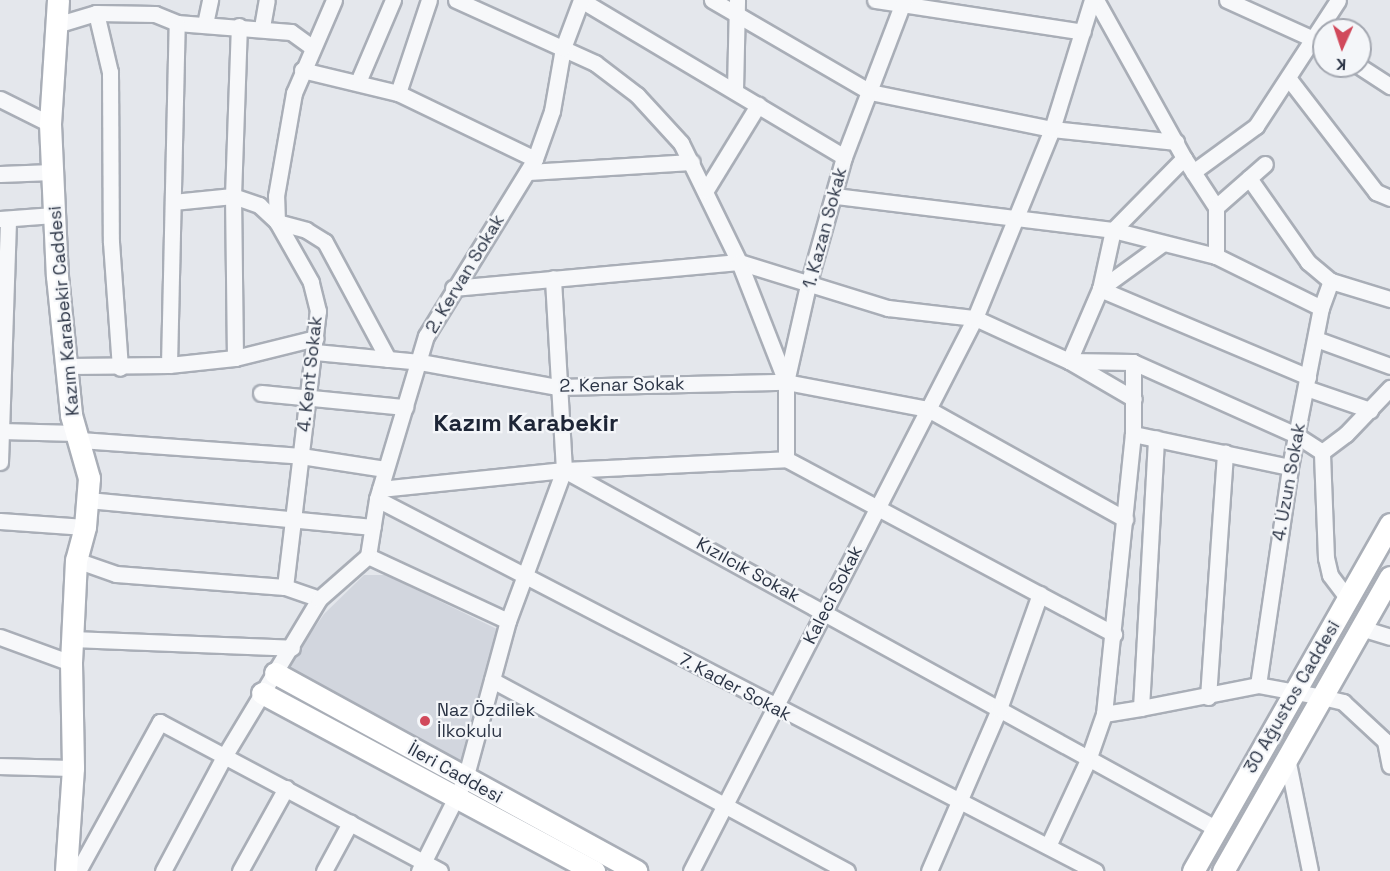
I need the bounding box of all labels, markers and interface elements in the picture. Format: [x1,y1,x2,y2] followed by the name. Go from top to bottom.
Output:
[1312,18,1372,78] north arrow
[1336,54,1347,75] text: K
[798,165,852,291] street label: 1. Kazan Sokak
[44,205,84,417] street label: Kazım Karabekir Caddesi
[421,210,509,338] street label: 2. Kervan Sokak
[293,315,327,433] street label: 4. Kent Sokak
[559,373,685,397] street label: 2. Kenar Sokak
[434,409,618,437] district label: Kazım Karabekir
[1268,421,1310,543] street label: 4. Uzun Sokak
[693,533,803,607] street label: Kızılcık Sokak
[799,542,867,648] street label: Kaleci Sokak
[1239,617,1345,777] street label: 30 Ağustos Caddesi
[675,648,795,726] street label: 7. Kader Sokak
[437,700,535,742] place label: Naz Özdilek İlkokulu
[418,714,432,728] marker: Naz Özdilek İlkokulu
[404,738,506,808] street label: İleri Caddesi

